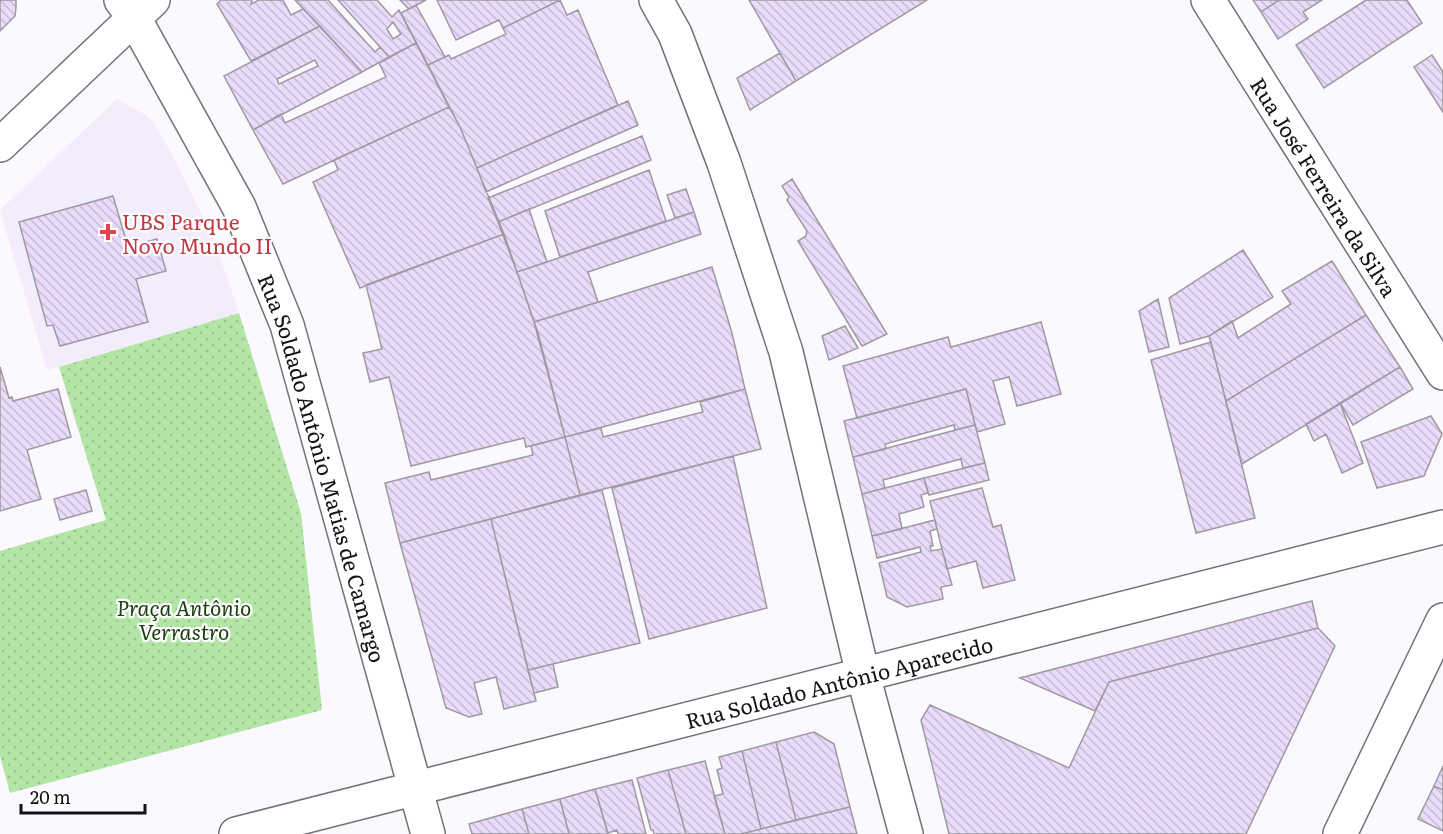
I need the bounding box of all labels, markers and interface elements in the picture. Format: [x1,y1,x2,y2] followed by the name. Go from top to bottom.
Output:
[1244,70,1406,303] street label: Rua José Ferreira da Silva
[122,205,272,260] place label: UBS Parque Novo Mundo II
[99,223,117,241] marker: UBS Parque Novo Mundo II
[252,268,395,666] street label: Rua Soldado Antônio Matias de Camargo
[117,591,251,646] park label: Praça Antônio Verrastro
[682,627,996,735] street label: Rua Soldado Antônio Aparecido
[21,777,146,815] scale bar
[30,783,71,810] text: 20 m

